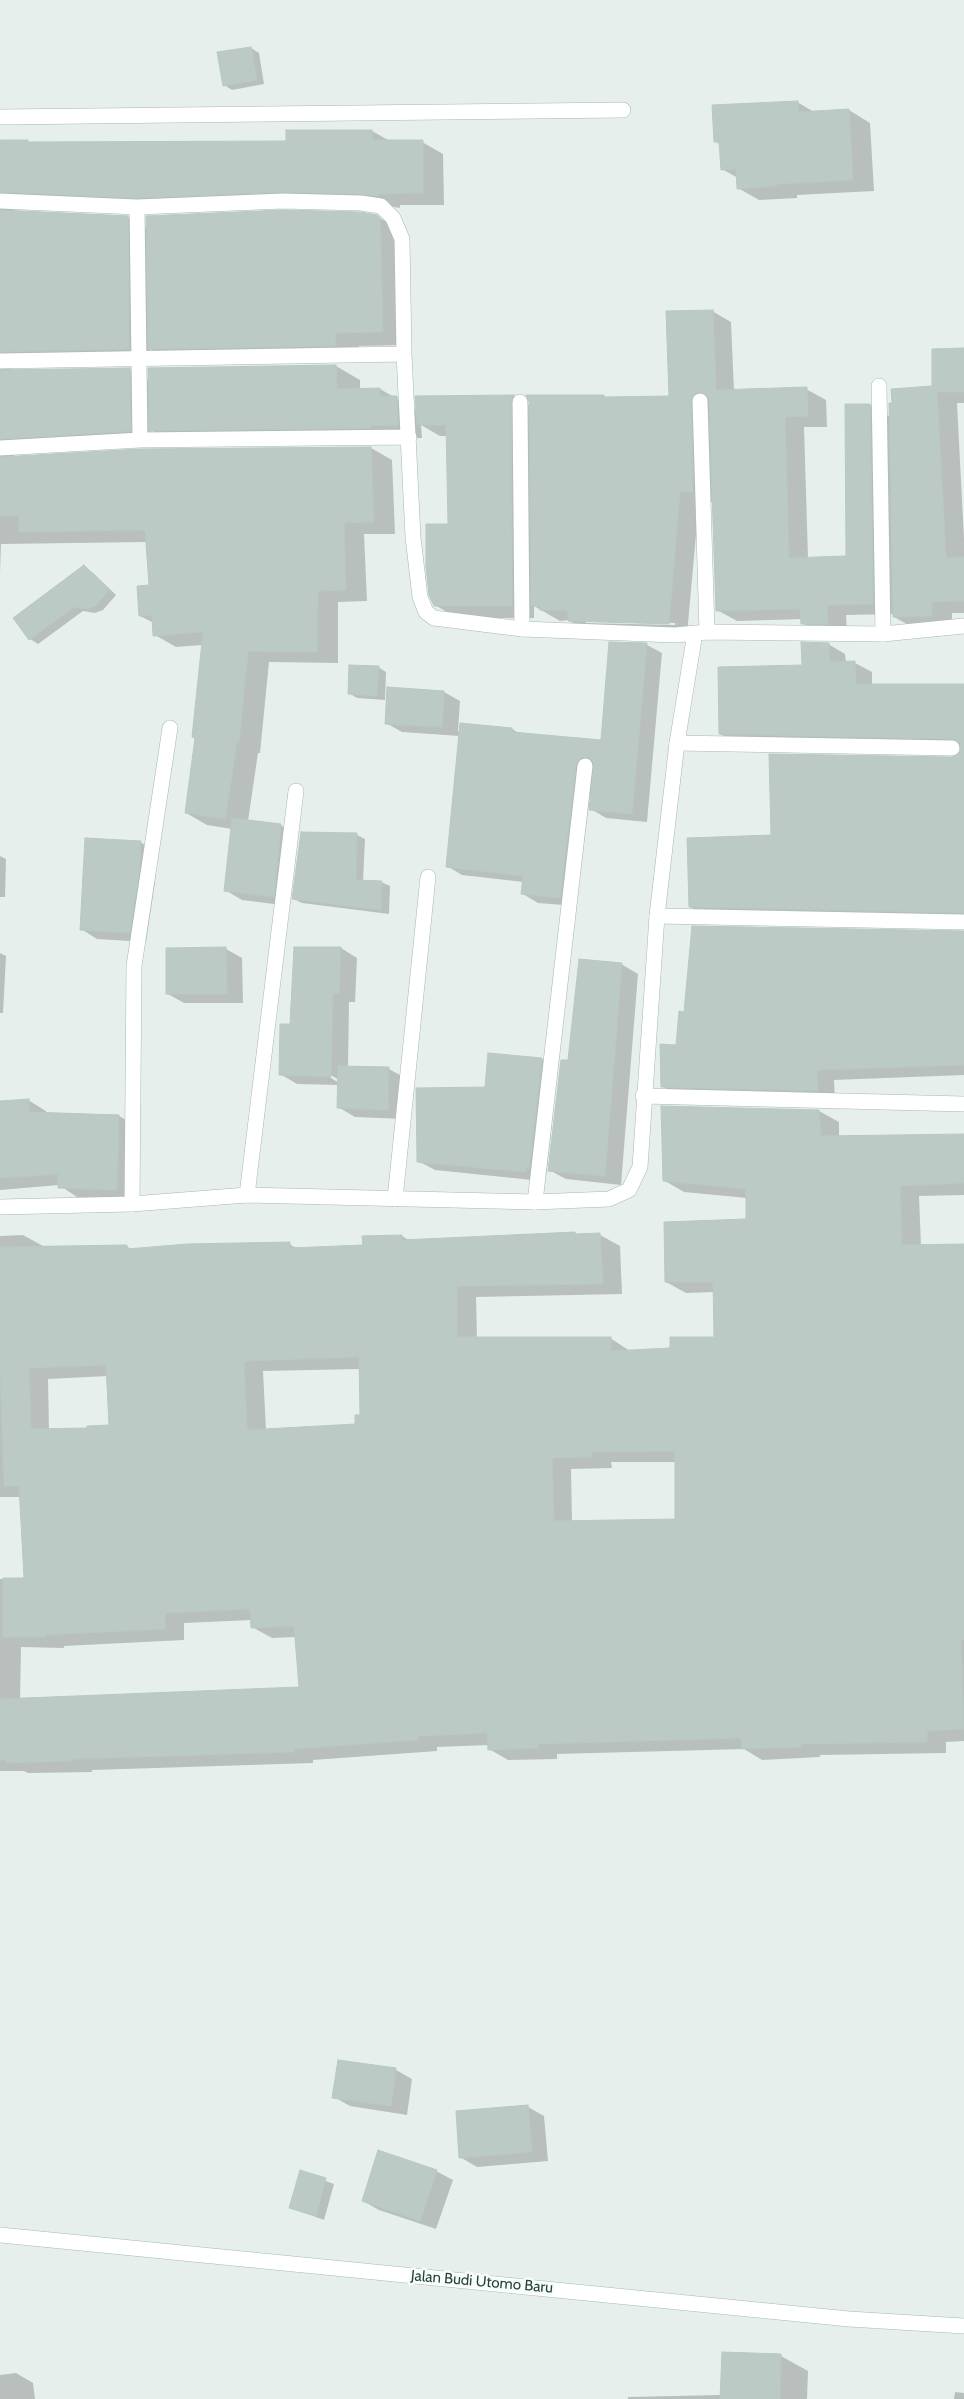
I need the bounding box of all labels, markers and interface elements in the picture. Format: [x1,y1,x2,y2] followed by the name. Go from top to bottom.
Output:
[410,2267,554,2297] street label: Jalan Budi Utomo Baru

